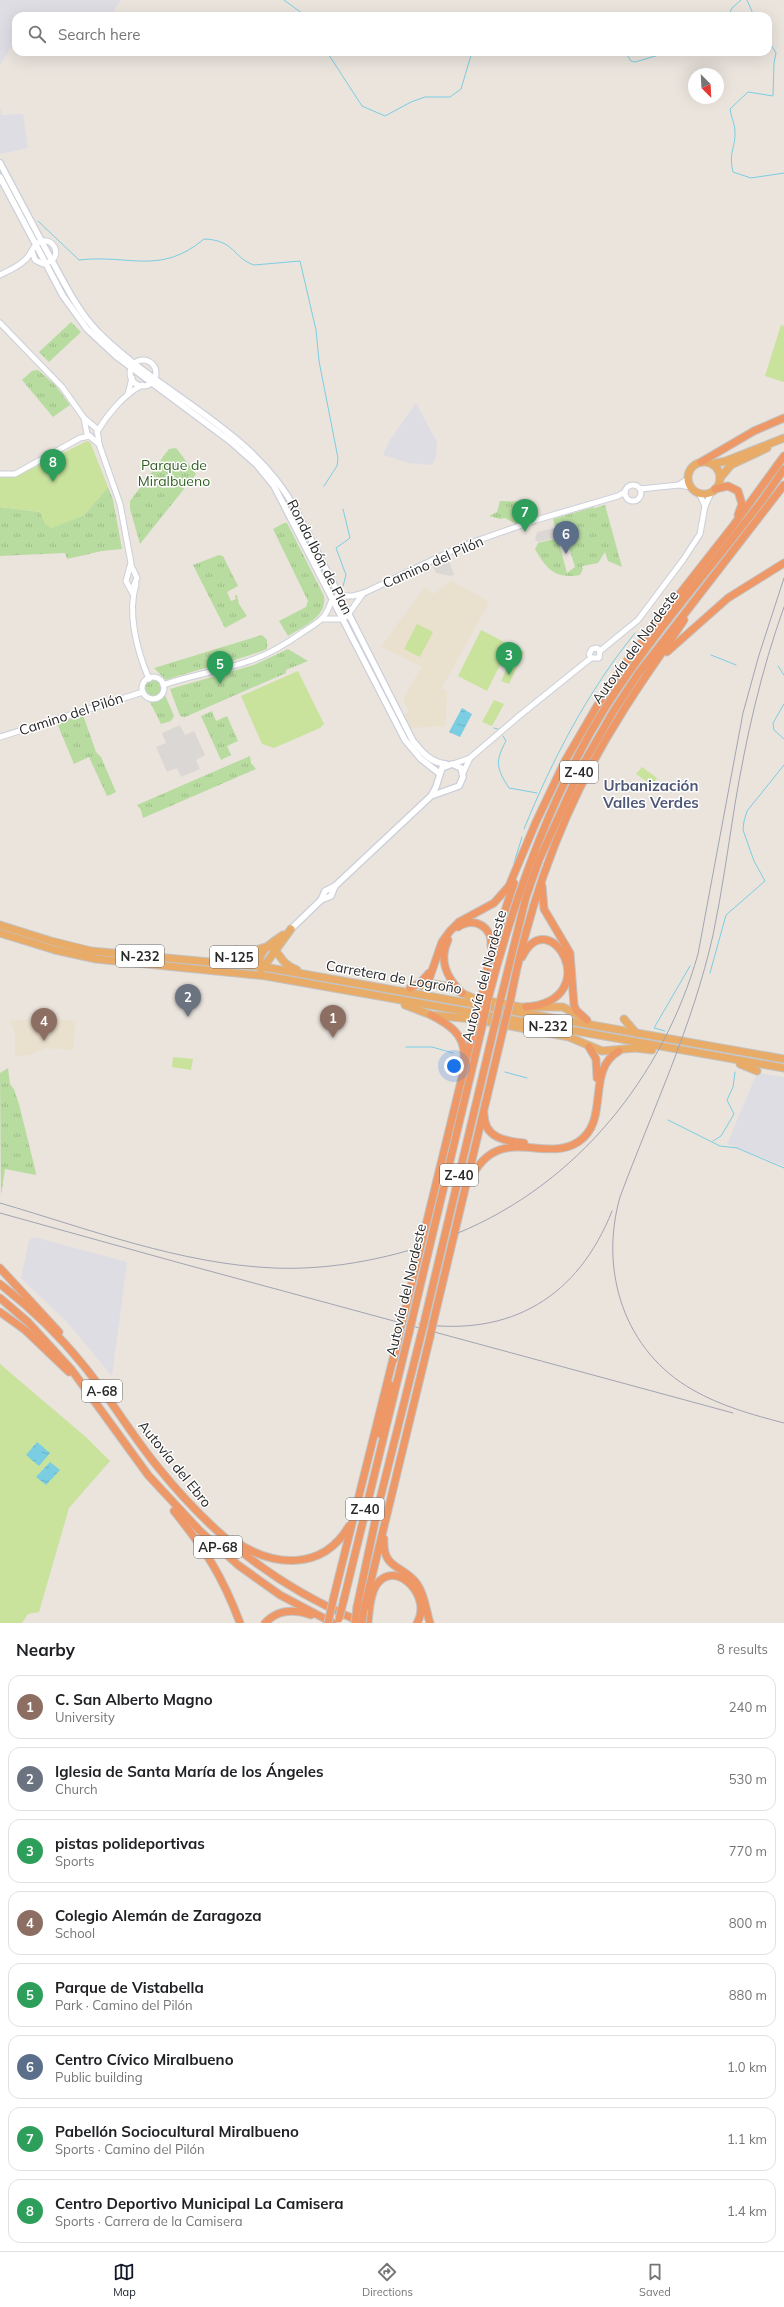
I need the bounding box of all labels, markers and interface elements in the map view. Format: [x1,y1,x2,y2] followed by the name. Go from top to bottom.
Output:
[12,12,772,56] search box
[26,23,48,45] icon: search
[58,25,140,44] text: Search here
[688,68,724,104] north arrow
[40,449,66,482] pin: 8
[138,456,210,490] park label: Parque de Miralbueno
[283,496,357,618] street label: Ronda Ibón de Plan
[512,499,538,532] pin: 7
[553,521,579,554] pin: 6
[380,532,486,592] street label: Camino del Pilón
[588,587,682,707] street label: Autovía del Nordeste
[496,642,522,675] pin: 3
[207,651,233,684] pin: 5
[17,689,125,739] street label: Camino del Pilón
[560,761,598,783] road number: Z-40
[602,776,699,812] district label: Urbanización Valles Verdes
[458,908,510,1044] street label: Autovía del Nordeste
[116,945,164,967] road number: N-232
[210,946,258,968] road number: N-125
[325,956,463,998] street label: Carretera de Logroño
[175,984,201,1017] pin: 2
[320,1005,346,1038] pin: 1
[31,1008,57,1041] pin: 4
[524,1015,572,1037] road number: N-232
[444,1056,464,1076] your location
[440,1164,478,1186] road number: Z-40
[382,1222,430,1358] street label: Autovía del Nordeste
[82,1380,122,1402] road number: A-68
[134,1417,216,1511] street label: Autovía del Ebro
[346,1498,384,1520] road number: Z-40
[194,1536,242,1558] road number: AP-68
[16,1639,75,1660] text: Nearby
[717,1641,768,1657] text: 8 results
[55,1690,213,1709] text: C. San Alberto Magno
[26,1699,34,1715] text: 1
[729,1699,767,1715] text: 240 m
[55,1709,115,1725] text: University
[55,1762,323,1781] text: Iglesia de Santa María de los Ángeles
[26,1771,34,1787] text: 2
[729,1771,767,1787] text: 530 m
[55,1781,98,1797] text: Church
[55,1834,205,1853] text: pistas polideportivas
[26,1843,34,1859] text: 3
[729,1843,767,1859] text: 770 m
[55,1853,94,1869] text: Sports
[55,1906,262,1925] text: Colegio Alemán de Zaragoza
[26,1915,34,1931] text: 4
[729,1915,767,1931] text: 800 m
[55,1925,95,1941] text: School
[55,1978,204,1997] text: Parque de Vistabella
[26,1987,34,2003] text: 5
[729,1987,767,2003] text: 880 m
[55,1997,193,2013] text: Park · Camino del Pilón
[55,2050,234,2069] text: Centro Cívico Miralbueno
[26,2059,34,2075] text: 6
[727,2059,767,2075] text: 1.0 km
[55,2069,143,2085] text: Public building
[55,2122,299,2141] text: Pabellón Sociocultural Miralbueno
[26,2131,34,2147] text: 7
[727,2131,767,2147] text: 1.1 km
[55,2141,205,2157] text: Sports · Camino del Pilón
[55,2194,344,2213] text: Centro Deportivo Municipal La Camisera
[26,2203,34,2219] text: 8
[727,2203,767,2219] text: 1.4 km
[55,2213,242,2229] text: Sports · Carrera de la Camisera
[113,2261,136,2299] tab: Map
[362,2261,413,2299] tab: Directions
[639,2261,671,2299] tab: Saved

